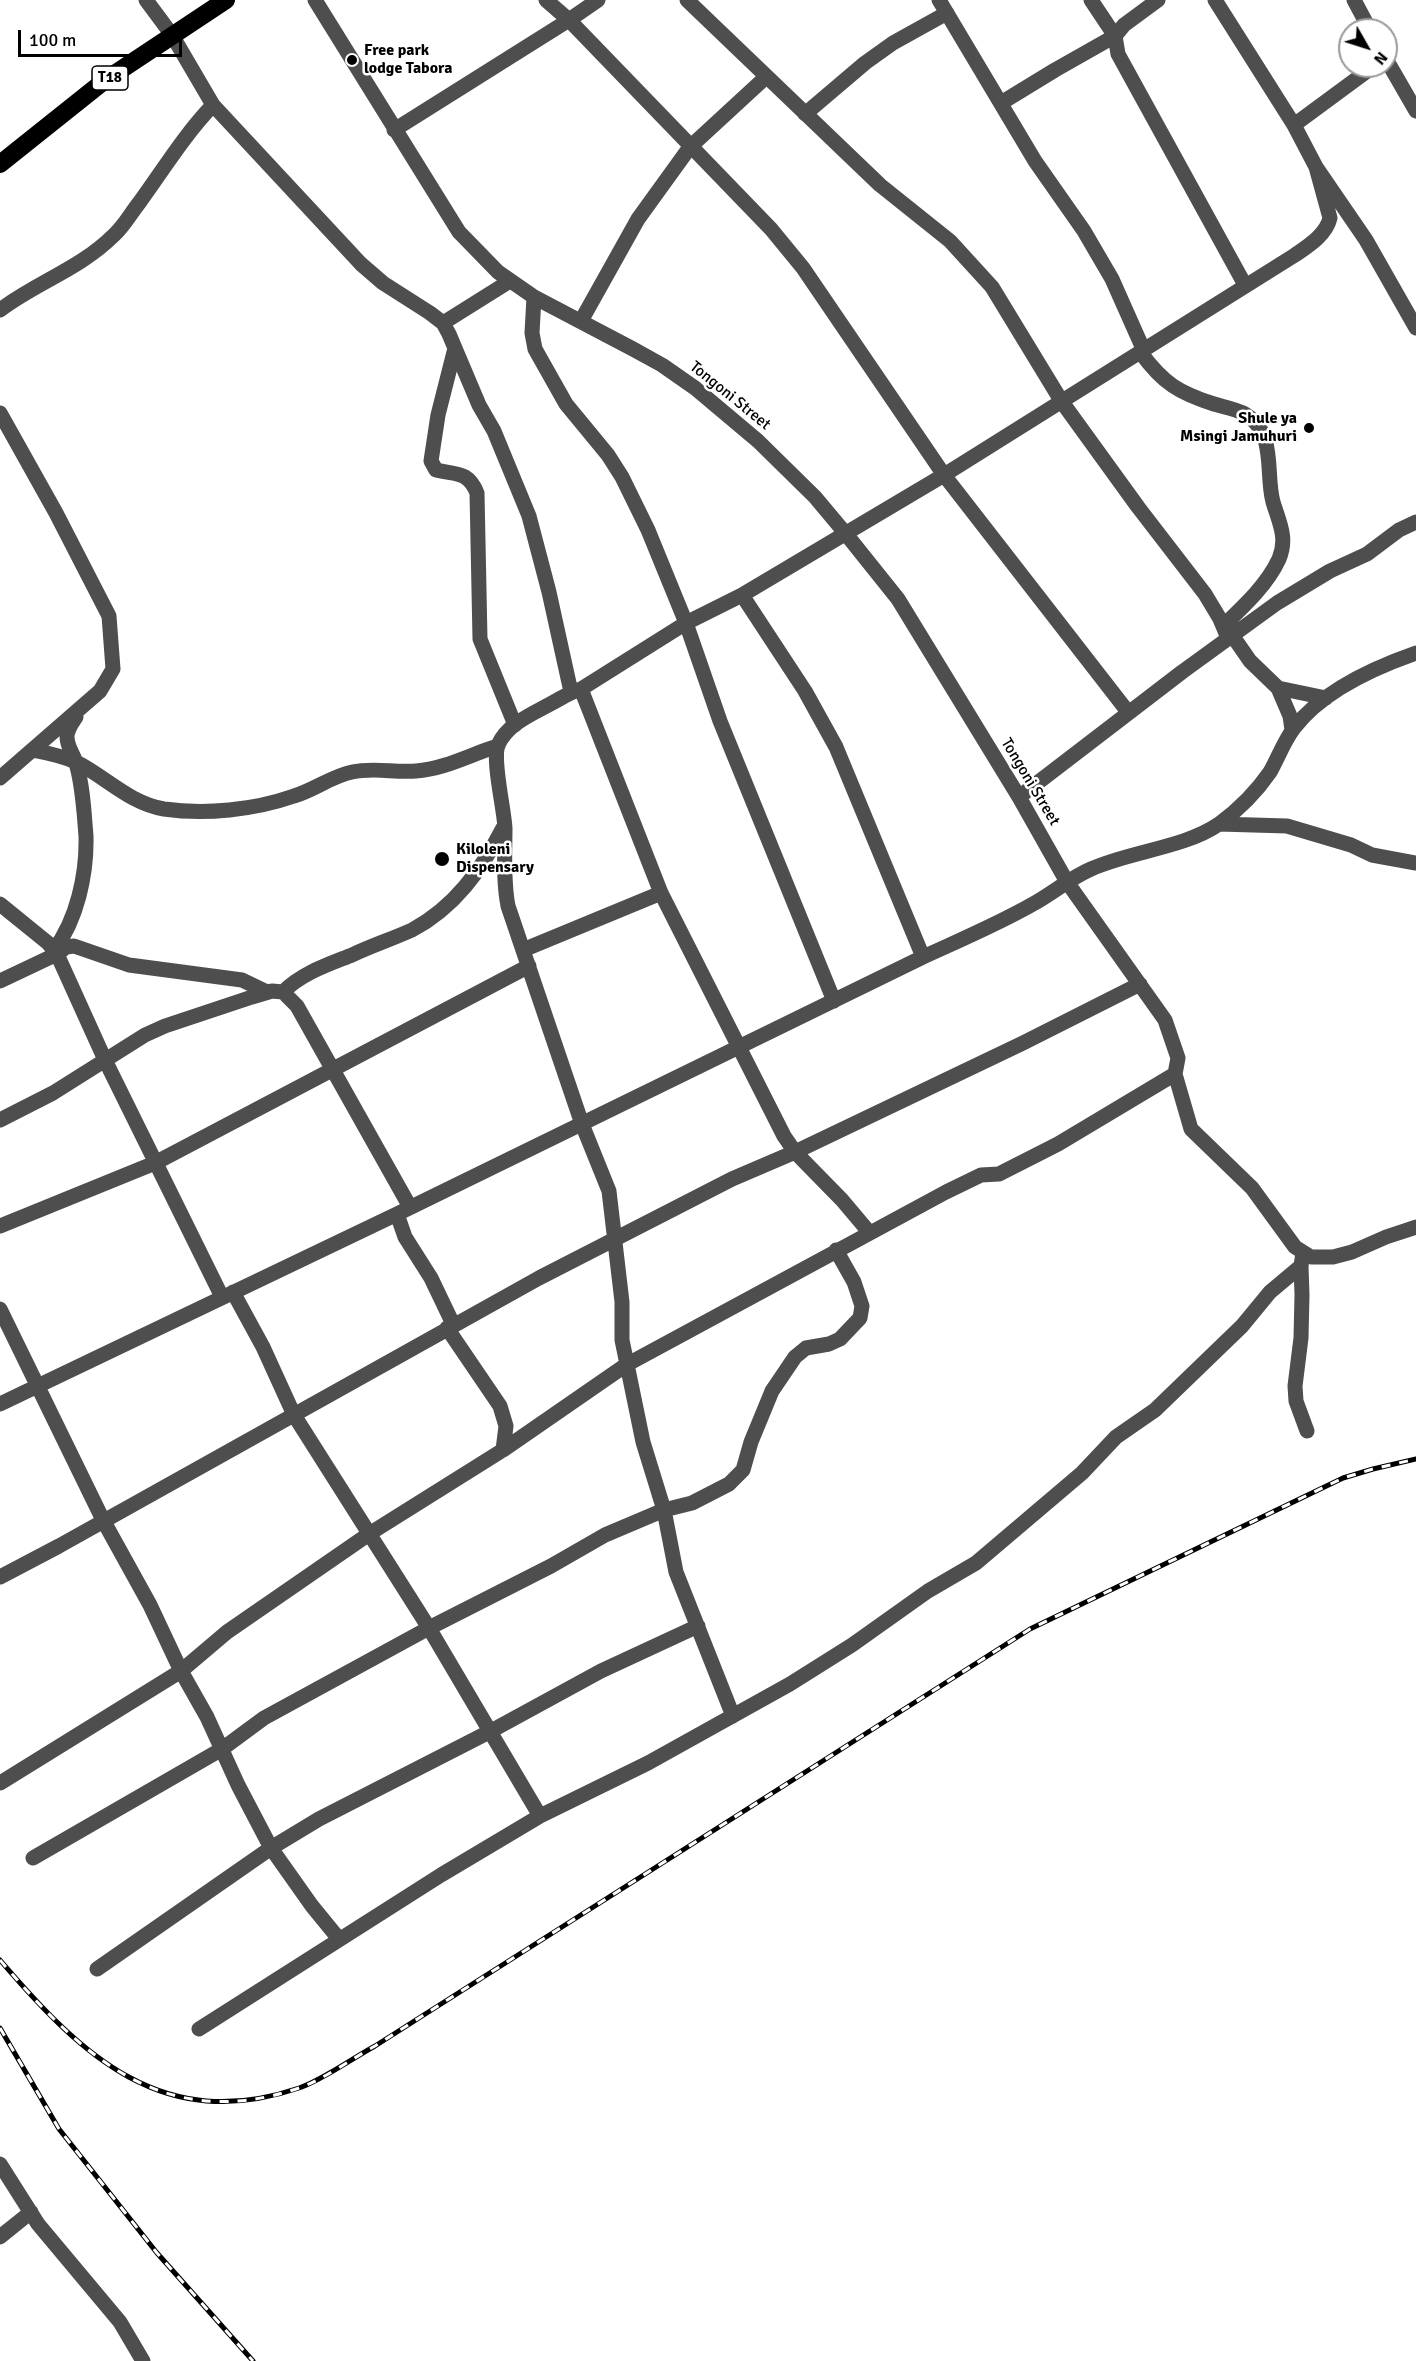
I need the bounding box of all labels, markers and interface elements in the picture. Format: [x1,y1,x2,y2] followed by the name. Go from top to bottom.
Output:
[21,18,184,56] scale bar
[1338,18,1398,78] north arrow
[29,29,76,51] text: 100 m
[364,41,452,79] place label: Free park lodge Tabora
[1369,47,1392,69] text: N
[345,53,359,67] marker: Free park lodge Tabora
[92,66,128,90] road number: T18
[686,358,774,434] street label: Tongoni Street
[1180,409,1297,447] place label: Shule ya Msingi Jamuhuri
[1302,421,1316,435] marker: Shule ya Msingi Jamuhuri
[996,735,1064,829] street label: Tongoni Street
[456,840,534,878] place label: Kiloleni Dispensary
[433,850,451,868] marker: Kiloleni Dispensary

